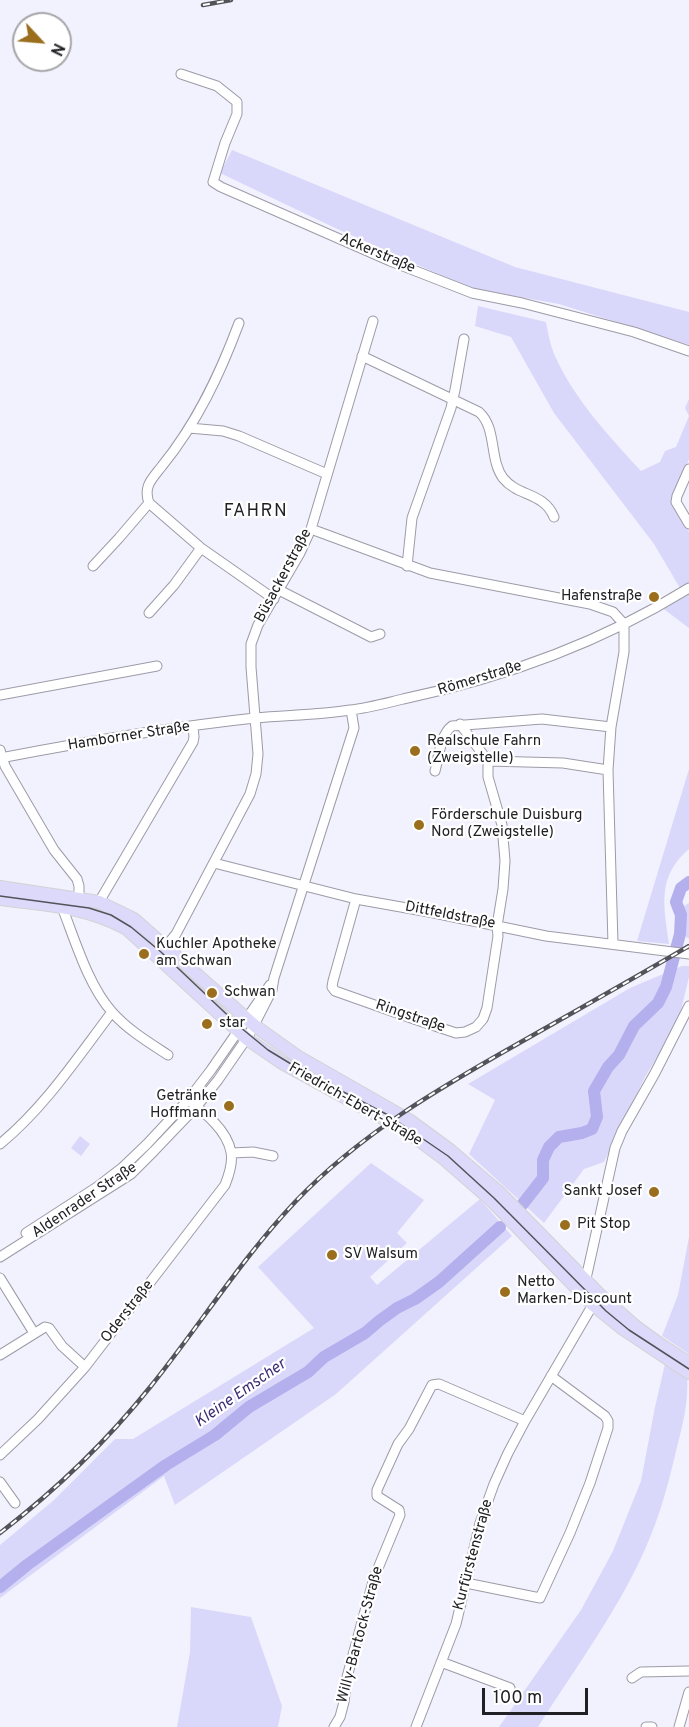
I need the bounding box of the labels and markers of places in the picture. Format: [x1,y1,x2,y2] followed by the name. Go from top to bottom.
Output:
[561,588,642,606] place label: Hafenstraße
[647,590,661,604] marker: Hafenstraße
[427,733,541,768] place label: Realschule Fahrn (Zweigstelle)
[408,744,422,758] marker: Realschule Fahrn (Zweigstelle)
[431,807,582,842] place label: Förderschule Duisburg Nord (Zweigstelle)
[412,818,426,832] marker: Förderschule Duisburg Nord (Zweigstelle)
[156,936,276,971] place label: Kuchler Apotheke am Schwan
[137,947,151,961] marker: Kuchler Apotheke am Schwan
[224,984,276,1002] place label: Schwan
[205,986,219,1000] marker: Schwan
[219,1015,245,1033] place label: star
[200,1017,214,1031] marker: star
[150,1088,217,1123] place label: Getränke Hoffmann
[222,1099,236,1113] marker: Getränke Hoffmann
[563,1183,642,1201] place label: Sankt Josef
[647,1185,661,1199] marker: Sankt Josef
[577,1216,631,1234] place label: Pit Stop
[558,1218,572,1232] marker: Pit Stop
[344,1246,418,1264] place label: SV Walsum
[325,1248,339,1262] marker: SV Walsum
[517,1274,632,1309] place label: Netto Marken-Discount
[498,1285,512,1299] marker: Netto Marken-Discount

